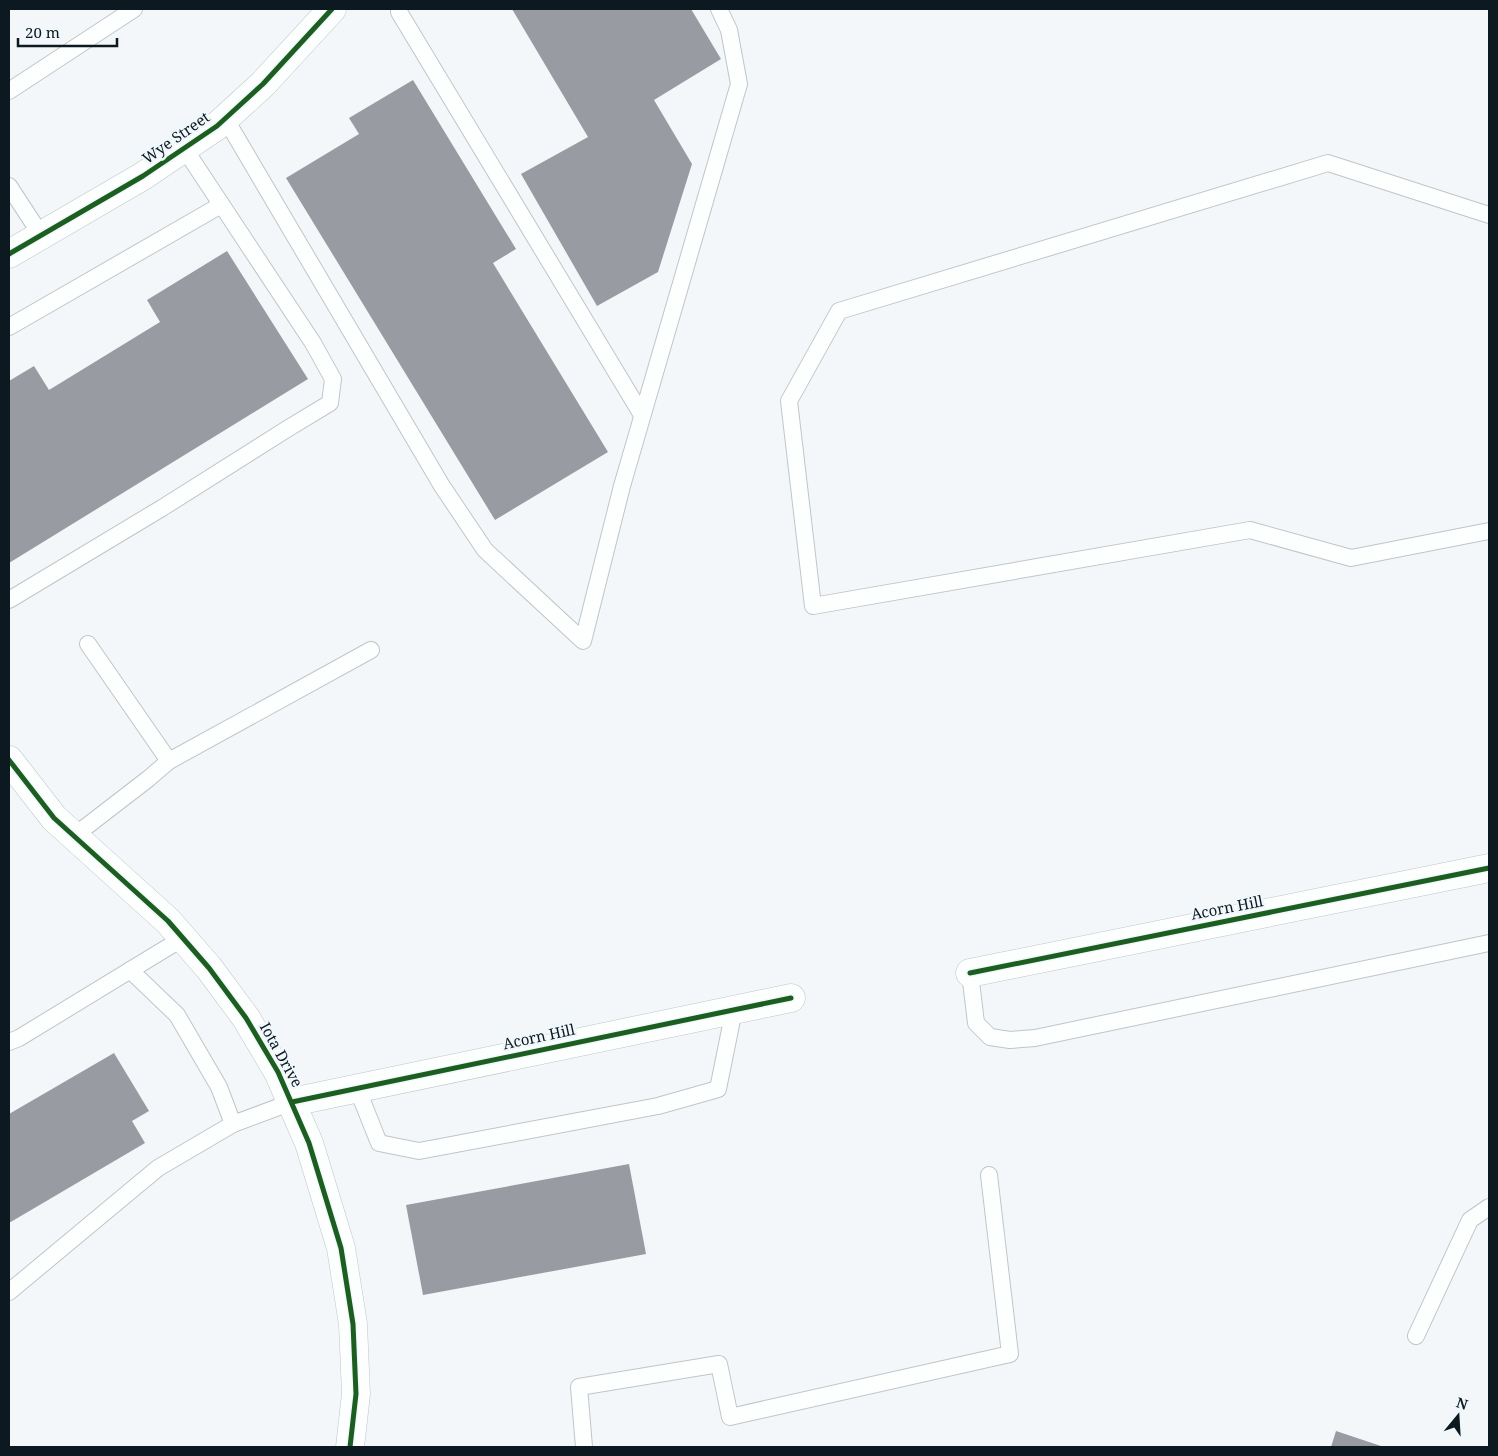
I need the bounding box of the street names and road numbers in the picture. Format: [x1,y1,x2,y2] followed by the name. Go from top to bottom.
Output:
[138,107,213,168] street label: Wye Street
[1189,890,1265,924] street label: Acorn Hill
[256,1019,308,1091] street label: Iota Drive
[501,1019,577,1053] street label: Acorn Hill

